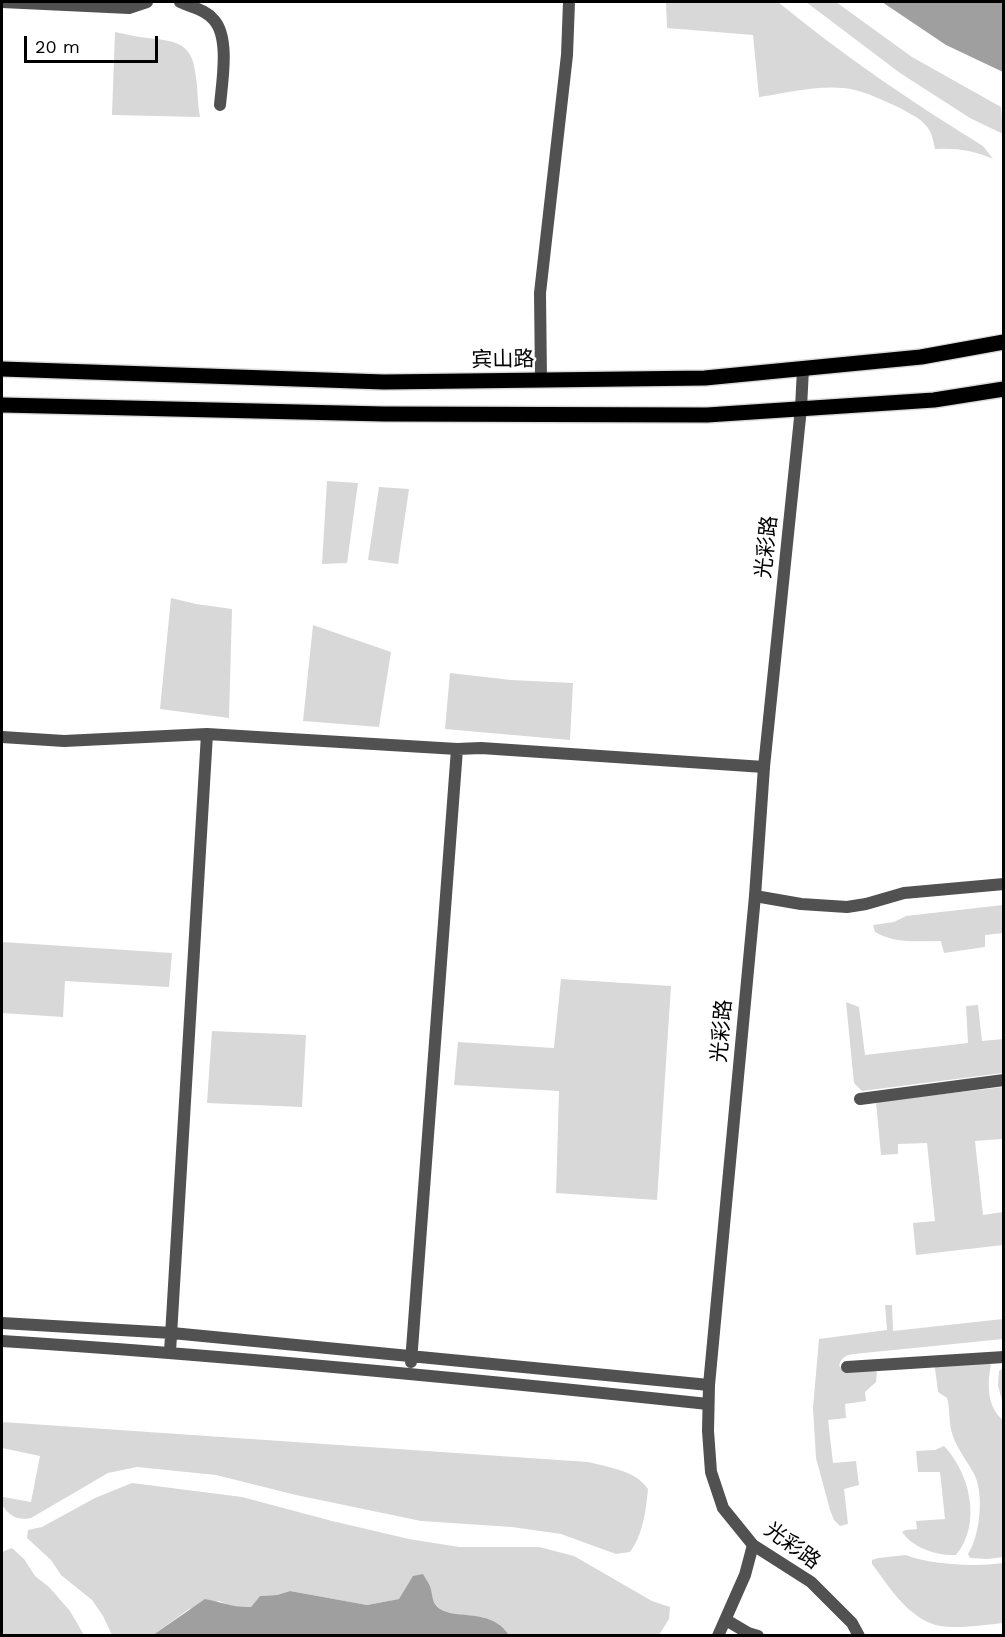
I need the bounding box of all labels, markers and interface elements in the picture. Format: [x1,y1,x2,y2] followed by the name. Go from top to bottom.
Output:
[27,24,160,62] scale bar
[35,36,80,57] text: 20 m
[471,347,535,373] street label: 宾山路
[751,514,783,580] street label: 光彩路
[707,999,737,1063] street label: 光彩路
[759,1517,825,1575] street label: 光彩路

